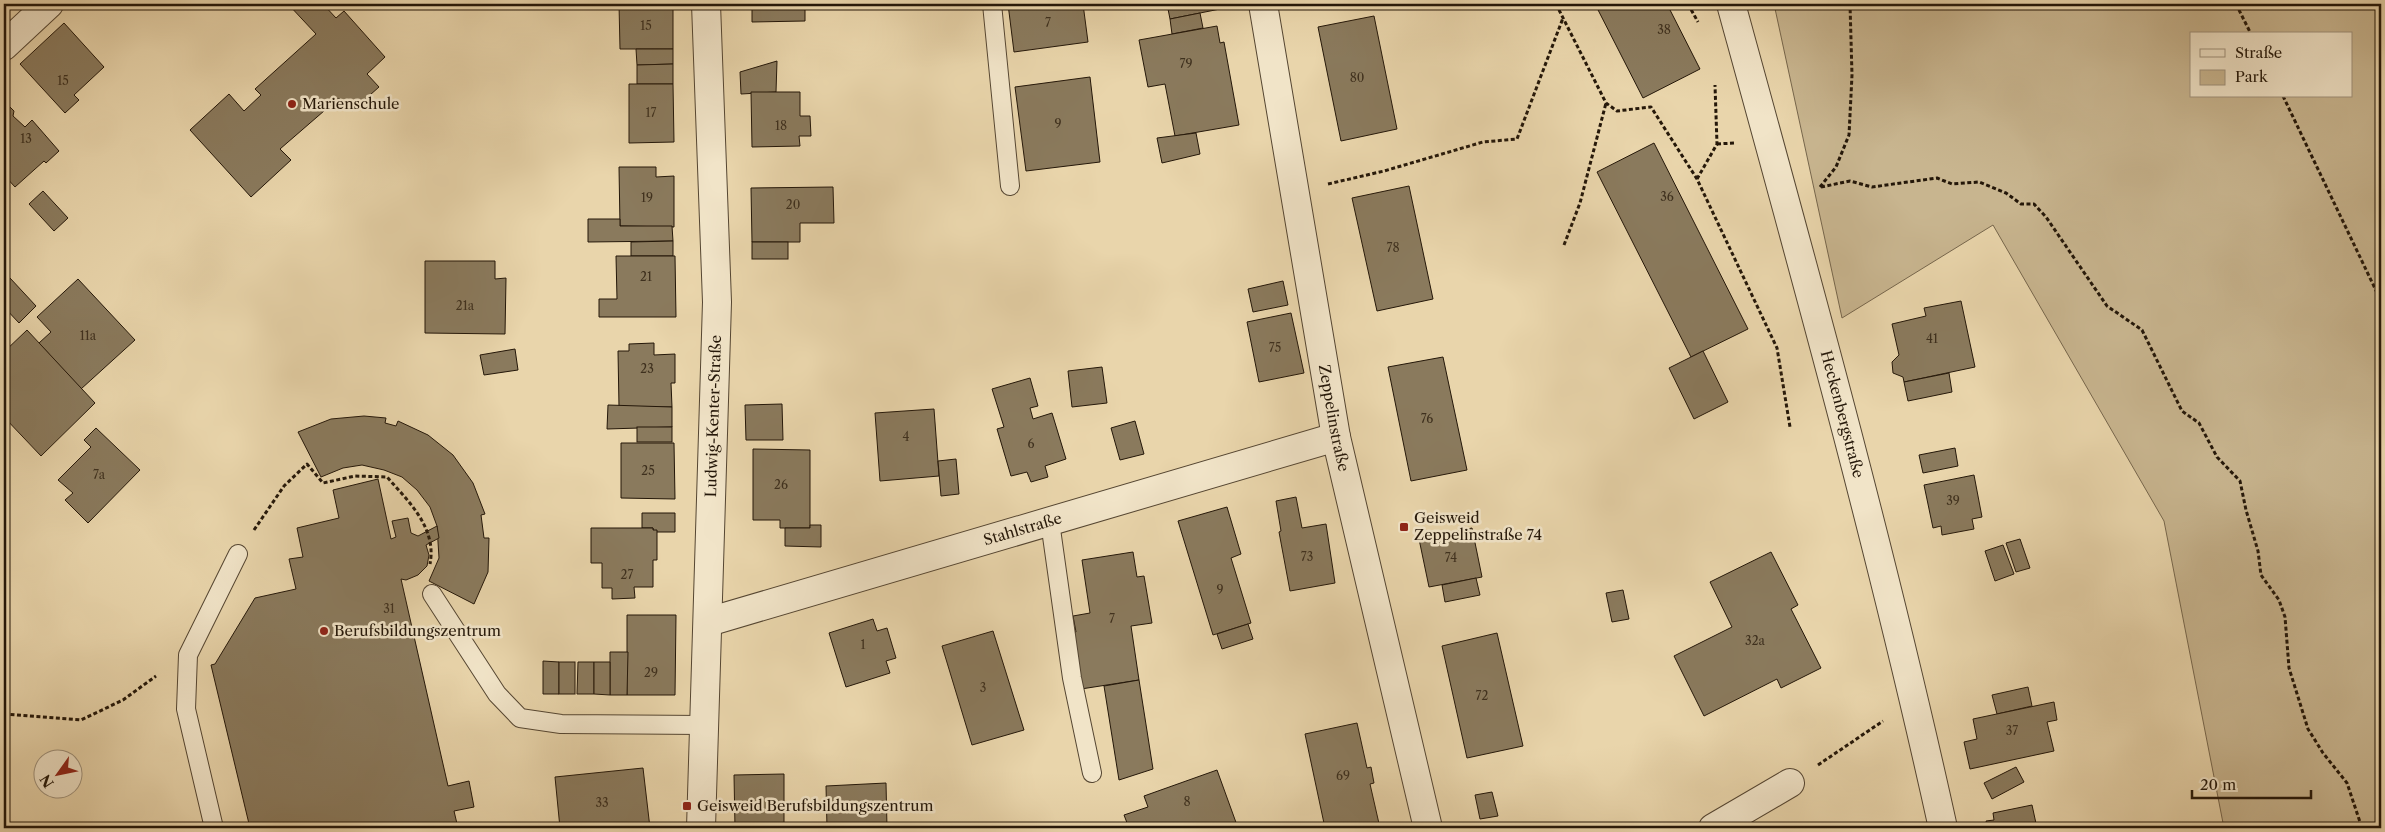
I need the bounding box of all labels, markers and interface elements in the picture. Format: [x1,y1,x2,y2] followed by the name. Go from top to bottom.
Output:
[1045,15,1051,30] house number: 7
[640,18,652,33] house number: 15
[1657,22,1671,37] house number: 38
[2190,32,2352,98] legend
[2235,43,2282,62] text: Straße
[1180,56,1192,71] house number: 79
[2235,67,2269,86] text: Park
[1350,70,1364,85] house number: 80
[57,73,69,88] house number: 15
[302,94,400,113] place label: Marienschule
[286,98,298,110] marker: Marienschule
[646,105,657,120] house number: 17
[1054,116,1062,131] house number: 9
[775,118,787,133] house number: 18
[20,131,32,146] house number: 13
[1660,189,1674,204] house number: 36
[641,190,653,205] house number: 19
[786,197,800,212] house number: 20
[1386,240,1400,255] house number: 78
[640,269,652,284] house number: 21
[456,298,475,313] house number: 21a
[80,328,97,343] house number: 11a
[1926,331,1938,346] house number: 41
[701,335,725,498] street label: Ludwig-Kenter-Straße
[1269,340,1281,355] house number: 75
[1817,348,1868,480] street label: Heckenbergstraße
[640,361,654,376] house number: 23
[1315,363,1354,473] street label: Zeppelinstraße
[1421,411,1433,426] house number: 76
[903,429,910,444] house number: 4
[1027,436,1035,451] house number: 6
[641,463,655,478] house number: 25
[93,467,106,482] house number: 7a
[774,477,788,492] house number: 26
[1946,493,1960,508] house number: 39
[981,508,1064,549] street label: Stahlstraße
[1414,508,1542,544] place label: Geisweid Zeppelinstraße 74
[1398,521,1410,533] marker: Geisweid Zeppelinstraße 74
[1301,549,1313,564] house number: 73
[1445,550,1457,565] house number: 74
[621,567,633,582] house number: 27
[1216,582,1224,597] house number: 9
[383,601,395,616] house number: 31
[1109,611,1115,626] house number: 7
[334,621,501,640] place label: Berufsbildungszentrum
[318,625,330,637] marker: Berufsbildungszentrum
[1745,633,1766,648] house number: 32a
[860,637,866,652] house number: 1
[644,665,658,680] house number: 29
[980,680,986,695] house number: 3
[1476,688,1489,703] house number: 72
[2006,723,2018,738] house number: 37
[32,750,82,800] north arrow
[2192,767,2311,799] scale bar
[1336,768,1350,783] house number: 69
[36,771,58,791] text: N
[2200,775,2236,794] text: 20 m
[1183,794,1191,809] house number: 8
[595,795,609,810] house number: 33
[697,796,934,815] place label: Geisweid Berufsbildungszentrum
[681,800,693,812] marker: Geisweid Berufsbildungszentrum

